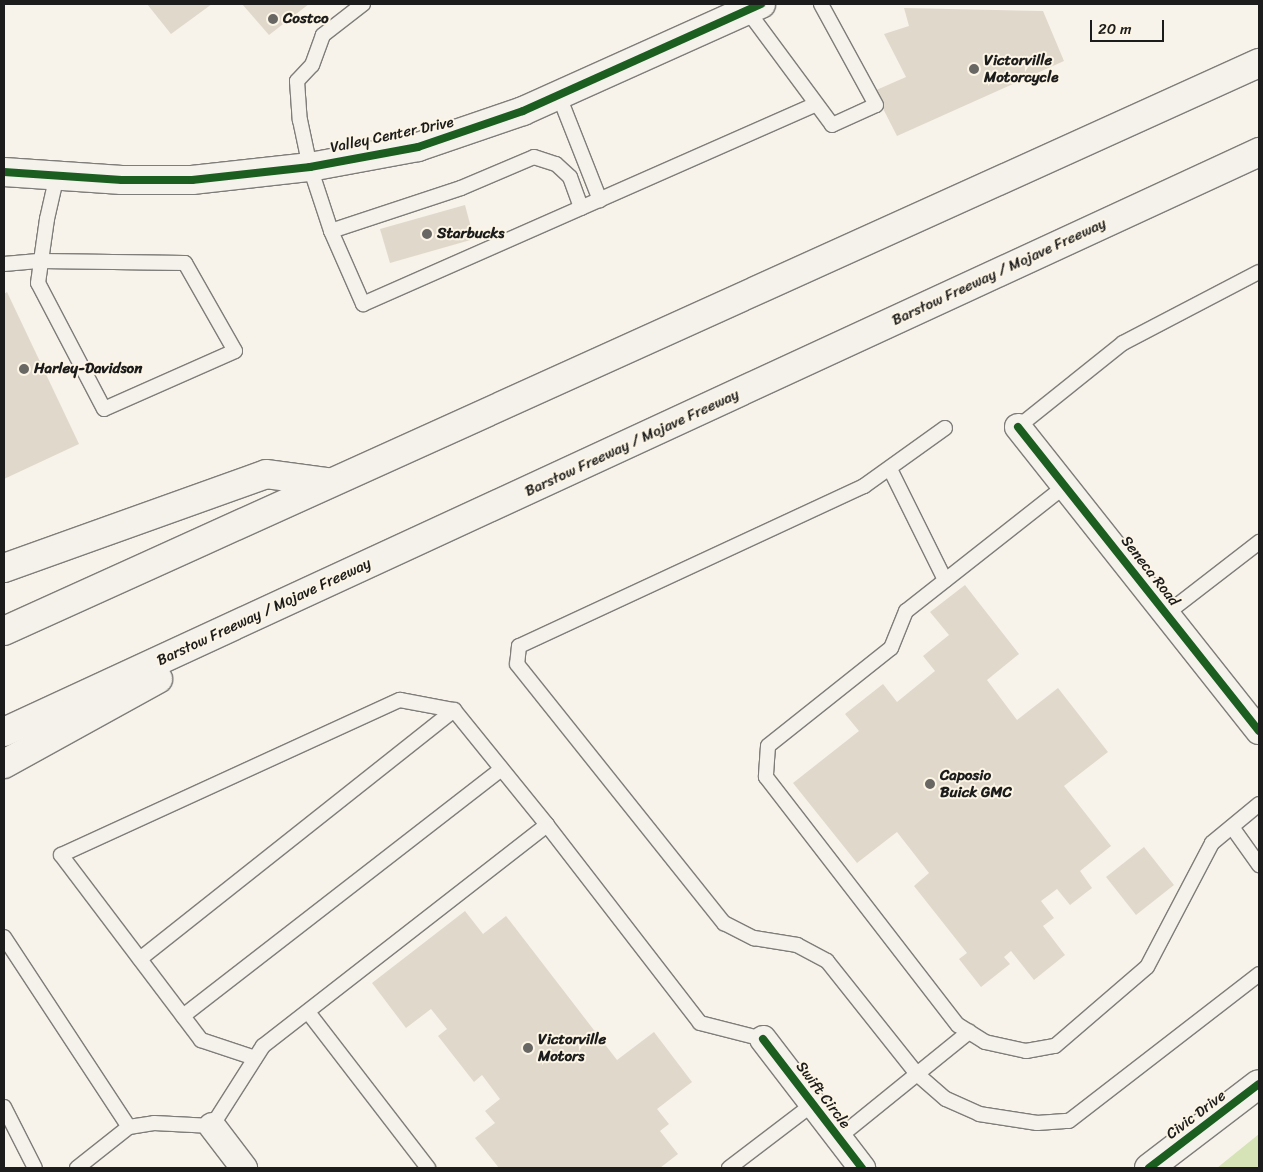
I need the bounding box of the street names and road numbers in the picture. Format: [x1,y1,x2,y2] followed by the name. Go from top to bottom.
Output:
[328,113,456,157] street label: Valley Center Drive
[889,214,1109,330] street label: Barstow Freeway / Mojave Freeway
[522,385,742,501] street label: Barstow Freeway / Mojave Freeway
[1117,532,1183,610] street label: Seneca Road
[154,554,374,670] street label: Barstow Freeway / Mojave Freeway
[792,1058,854,1132] street label: Swift Circle
[1163,1087,1229,1143] street label: Civic Drive

